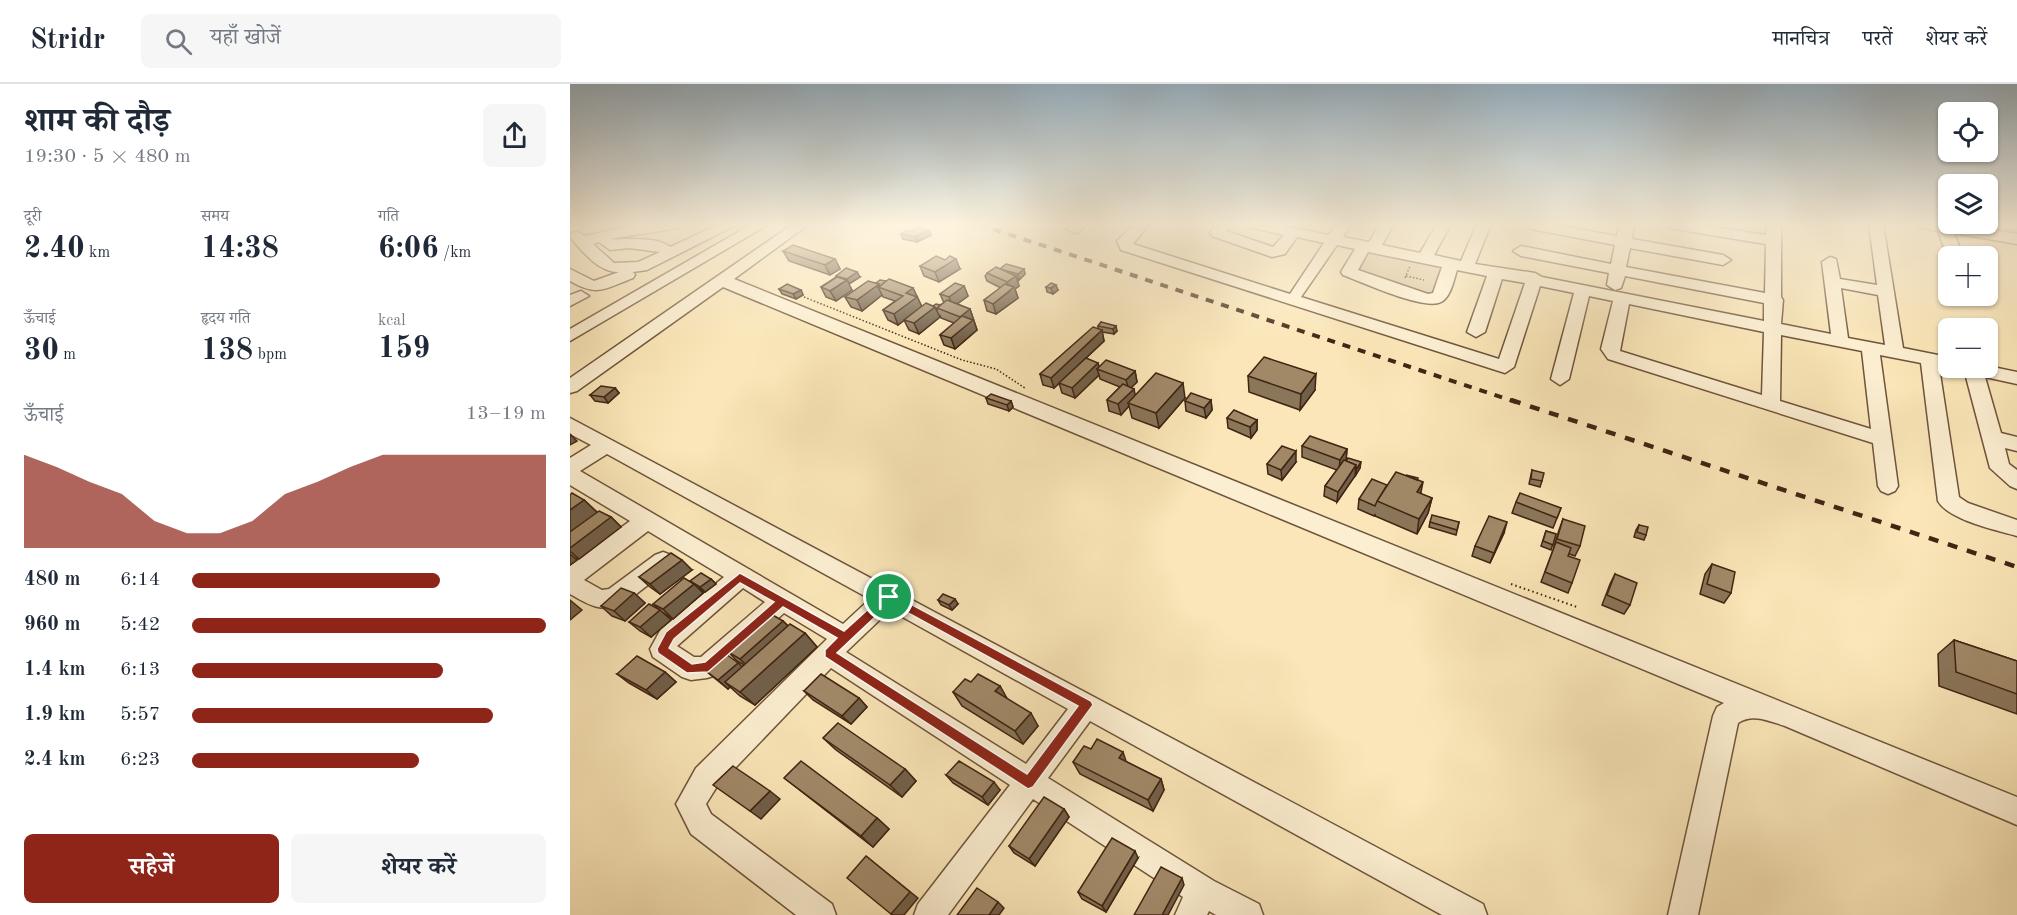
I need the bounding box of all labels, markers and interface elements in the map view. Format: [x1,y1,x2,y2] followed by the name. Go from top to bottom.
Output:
[141,14,561,68] search box
[162,25,195,58] icon: search
[30,27,105,55] text: Stridr
[210,27,281,49] text: यहाँ खोजें
[1773,29,1829,50] text: मानचित्र
[1862,29,1892,50] text: परतें
[1925,29,1987,50] text: शेयर करें
[1938,102,1998,378] map controls
[1938,102,1998,162] button: locate
[483,104,546,167] button: share
[24,106,170,139] text: शाम की दौड़
[24,147,191,167] text: 19:30 · 5 × 480 m
[1938,174,1998,234] button: layers
[24,209,41,225] text: दूरी
[201,209,229,225] text: समय
[378,209,399,225] text: गति
[24,234,85,264] text: 2.40
[201,234,279,264] text: 14:38
[378,234,439,264] text: 6:06
[85,245,110,261] text: km
[439,245,471,261] text: /km
[1938,246,1998,306] button: +
[24,311,56,327] text: ऊँचाई
[201,311,250,327] text: हृदय गति
[378,313,406,329] text: kcal
[1938,318,1998,378] button: −
[378,334,430,364] text: 159
[24,336,59,366] text: 30
[201,336,253,366] text: 138
[59,347,76,363] text: m
[253,347,287,363] text: bpm
[466,404,546,424] text: 13–19 m
[24,406,63,426] text: ऊँचाई
[24,570,80,590] text: 480 m
[120,570,160,590] text: 6:14
[863,571,914,622] pin
[872,580,905,613] icon: arrive
[24,615,80,635] text: 960 m
[120,615,160,635] text: 5:42
[24,660,86,680] text: 1.4 km
[120,660,160,680] text: 6:13
[24,705,86,725] text: 1.9 km
[120,705,160,725] text: 5:57
[24,750,86,770] text: 2.4 km
[120,750,160,770] text: 6:23
[24,834,279,903] button: सहेजें
[291,834,546,903] button: शेयर करें

